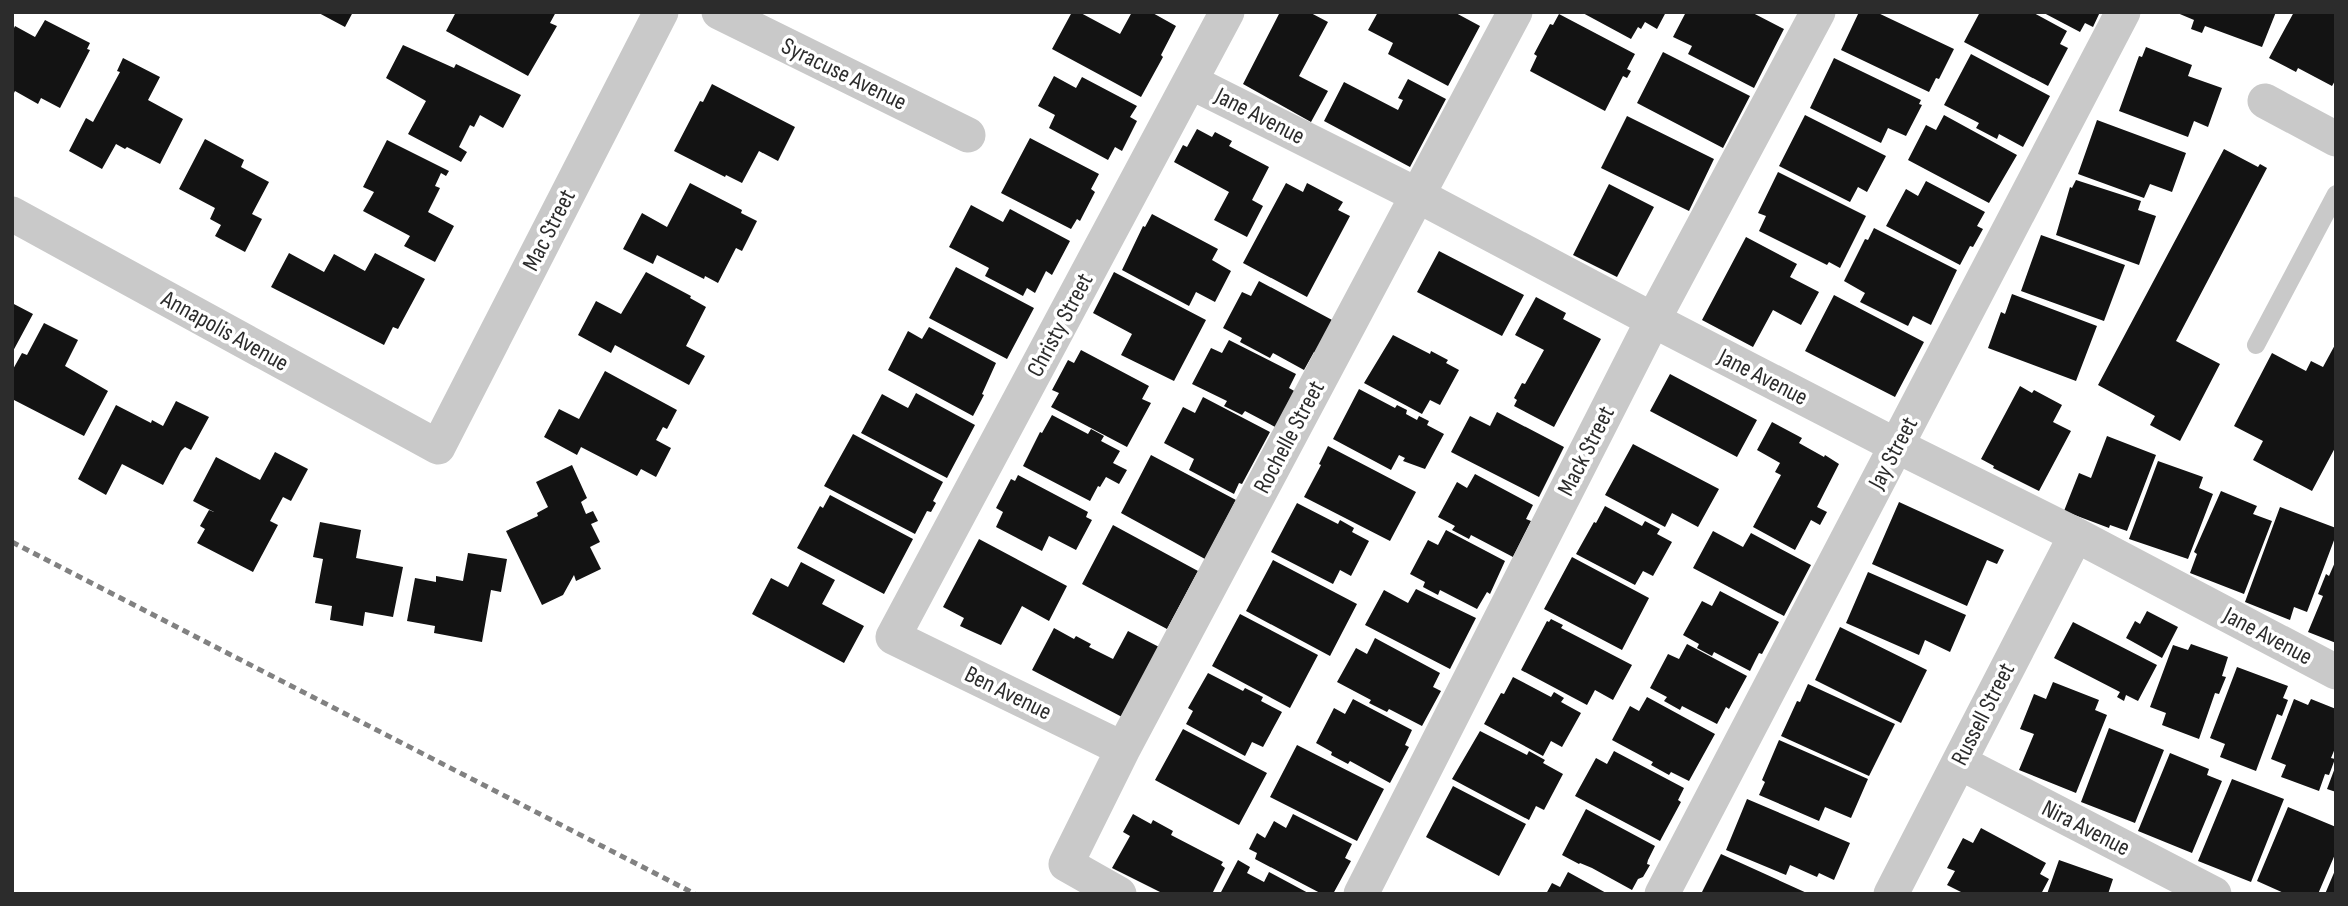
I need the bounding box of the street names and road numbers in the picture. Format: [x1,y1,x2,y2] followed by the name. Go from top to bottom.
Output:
[777,31,911,117] street label: Syracuse Avenue
[1210,81,1310,151] street label: Jane Avenue
[516,184,582,276] street label: Mac Street
[1021,268,1099,382] street label: Christy Street
[155,284,294,378] street label: Annapolis Avenue
[1713,342,1813,412] street label: Jane Avenue
[1247,376,1331,498] street label: Rochelle Street
[1551,401,1621,501] street label: Mack Street
[1861,412,1924,495] street label: Jay Street
[2218,600,2317,671] street label: Jane Avenue
[1945,658,2021,770] street label: Russell Street
[960,660,1056,726] street label: Ben Avenue
[2037,794,2135,862] street label: Nira Avenue

